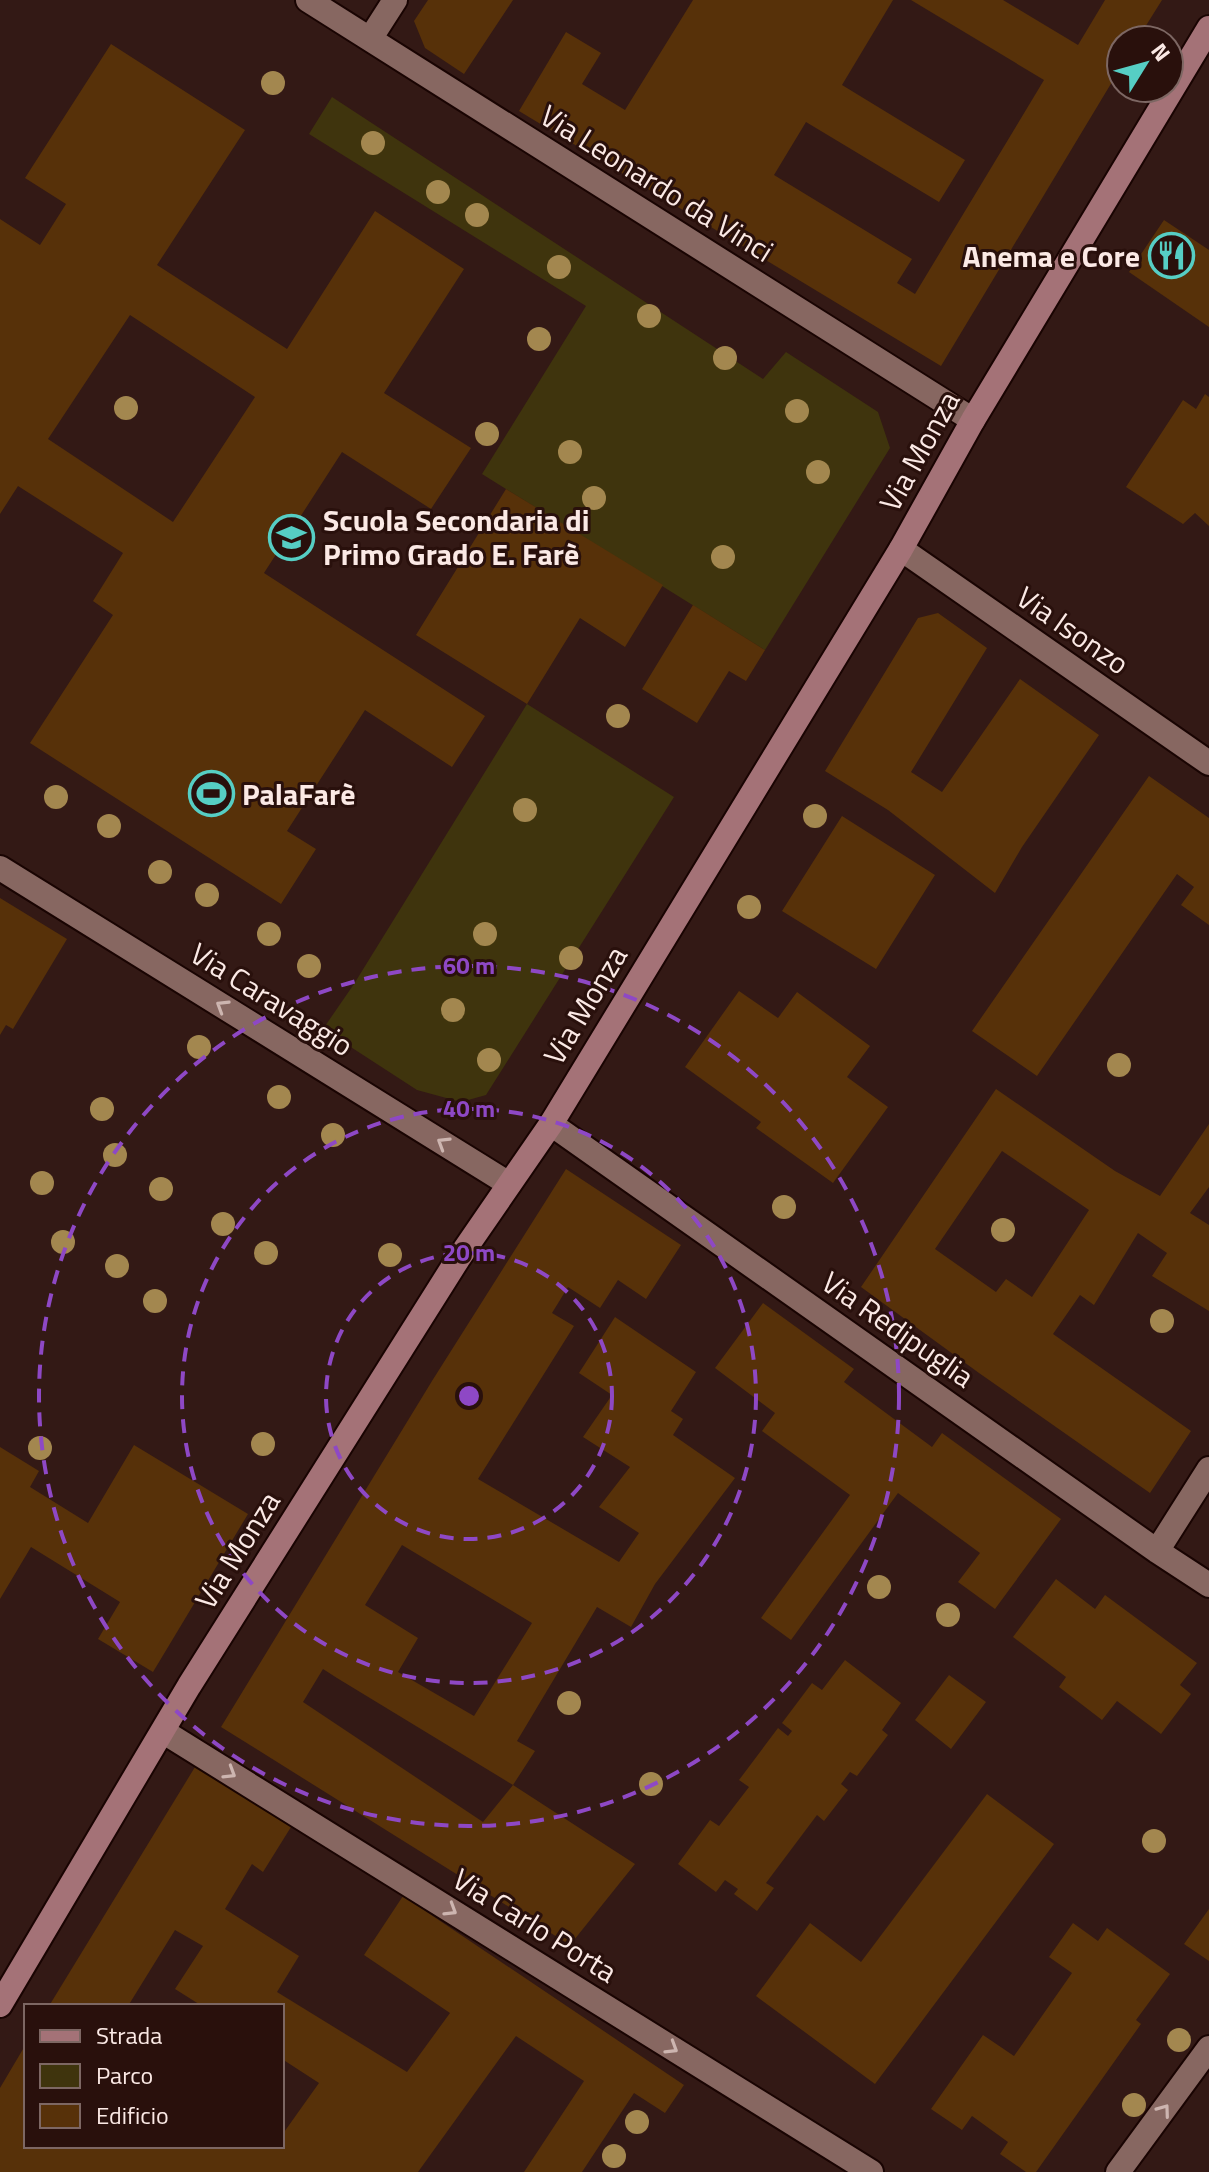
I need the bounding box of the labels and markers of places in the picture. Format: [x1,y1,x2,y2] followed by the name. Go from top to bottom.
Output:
[1147,232,1195,280] restaurant icon: Anema e Core
[963,233,1140,279] place label: Anema e Core
[323,497,590,577] place label: Scuola Secondaria di Primo Grado E. Farè
[268,513,316,561] school or university icon: Scuola Secondaria di Primo Grado E. Farè
[187,770,235,818] sports icon: PalaFarè
[242,771,356,817] place label: PalaFarè
[455,1382,483,1410] centre of rings

